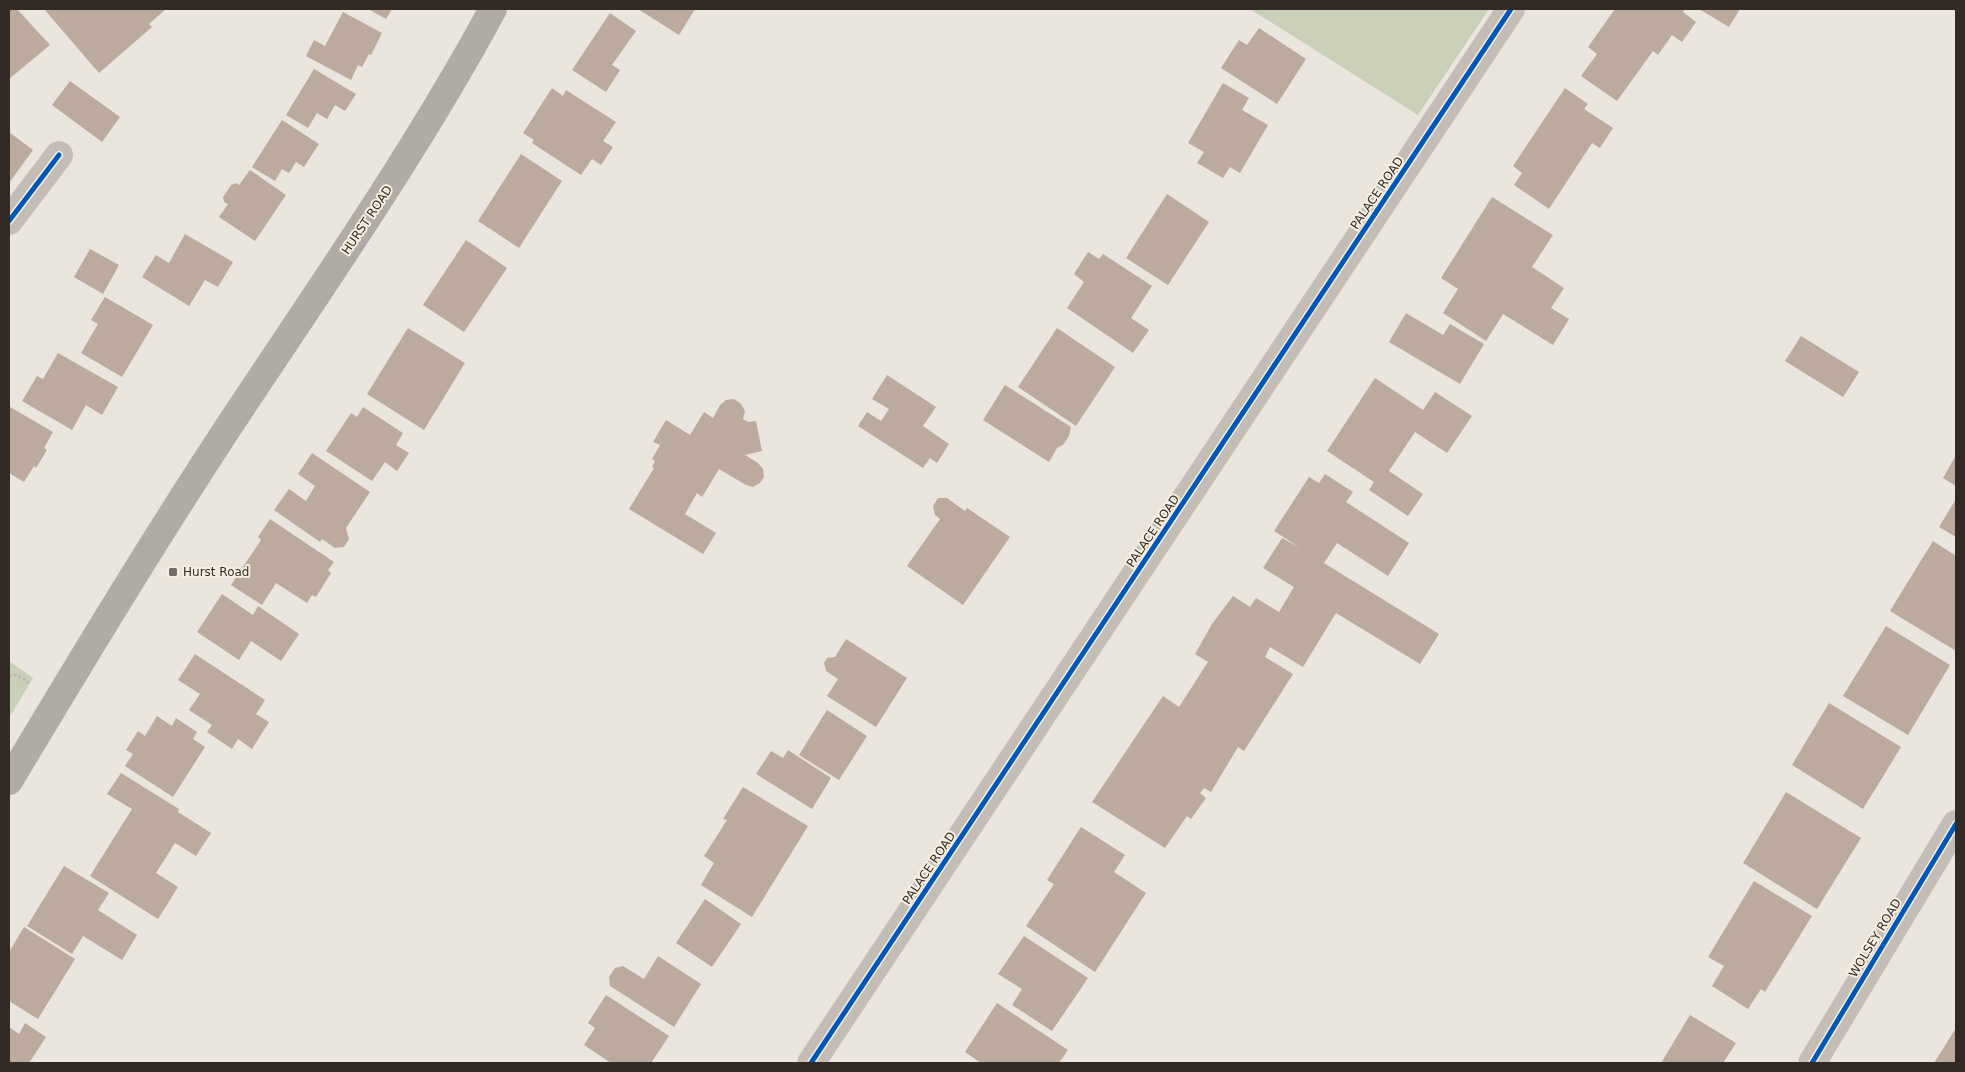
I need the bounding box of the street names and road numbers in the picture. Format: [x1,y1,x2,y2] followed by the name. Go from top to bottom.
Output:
[1348,154,1406,232] street label: PALACE ROAD
[339,183,395,257] street label: HURST ROAD
[1124,492,1182,570] street label: PALACE ROAD
[900,829,958,907] street label: PALACE ROAD
[1846,896,1904,980] street label: WOLSEY ROAD

